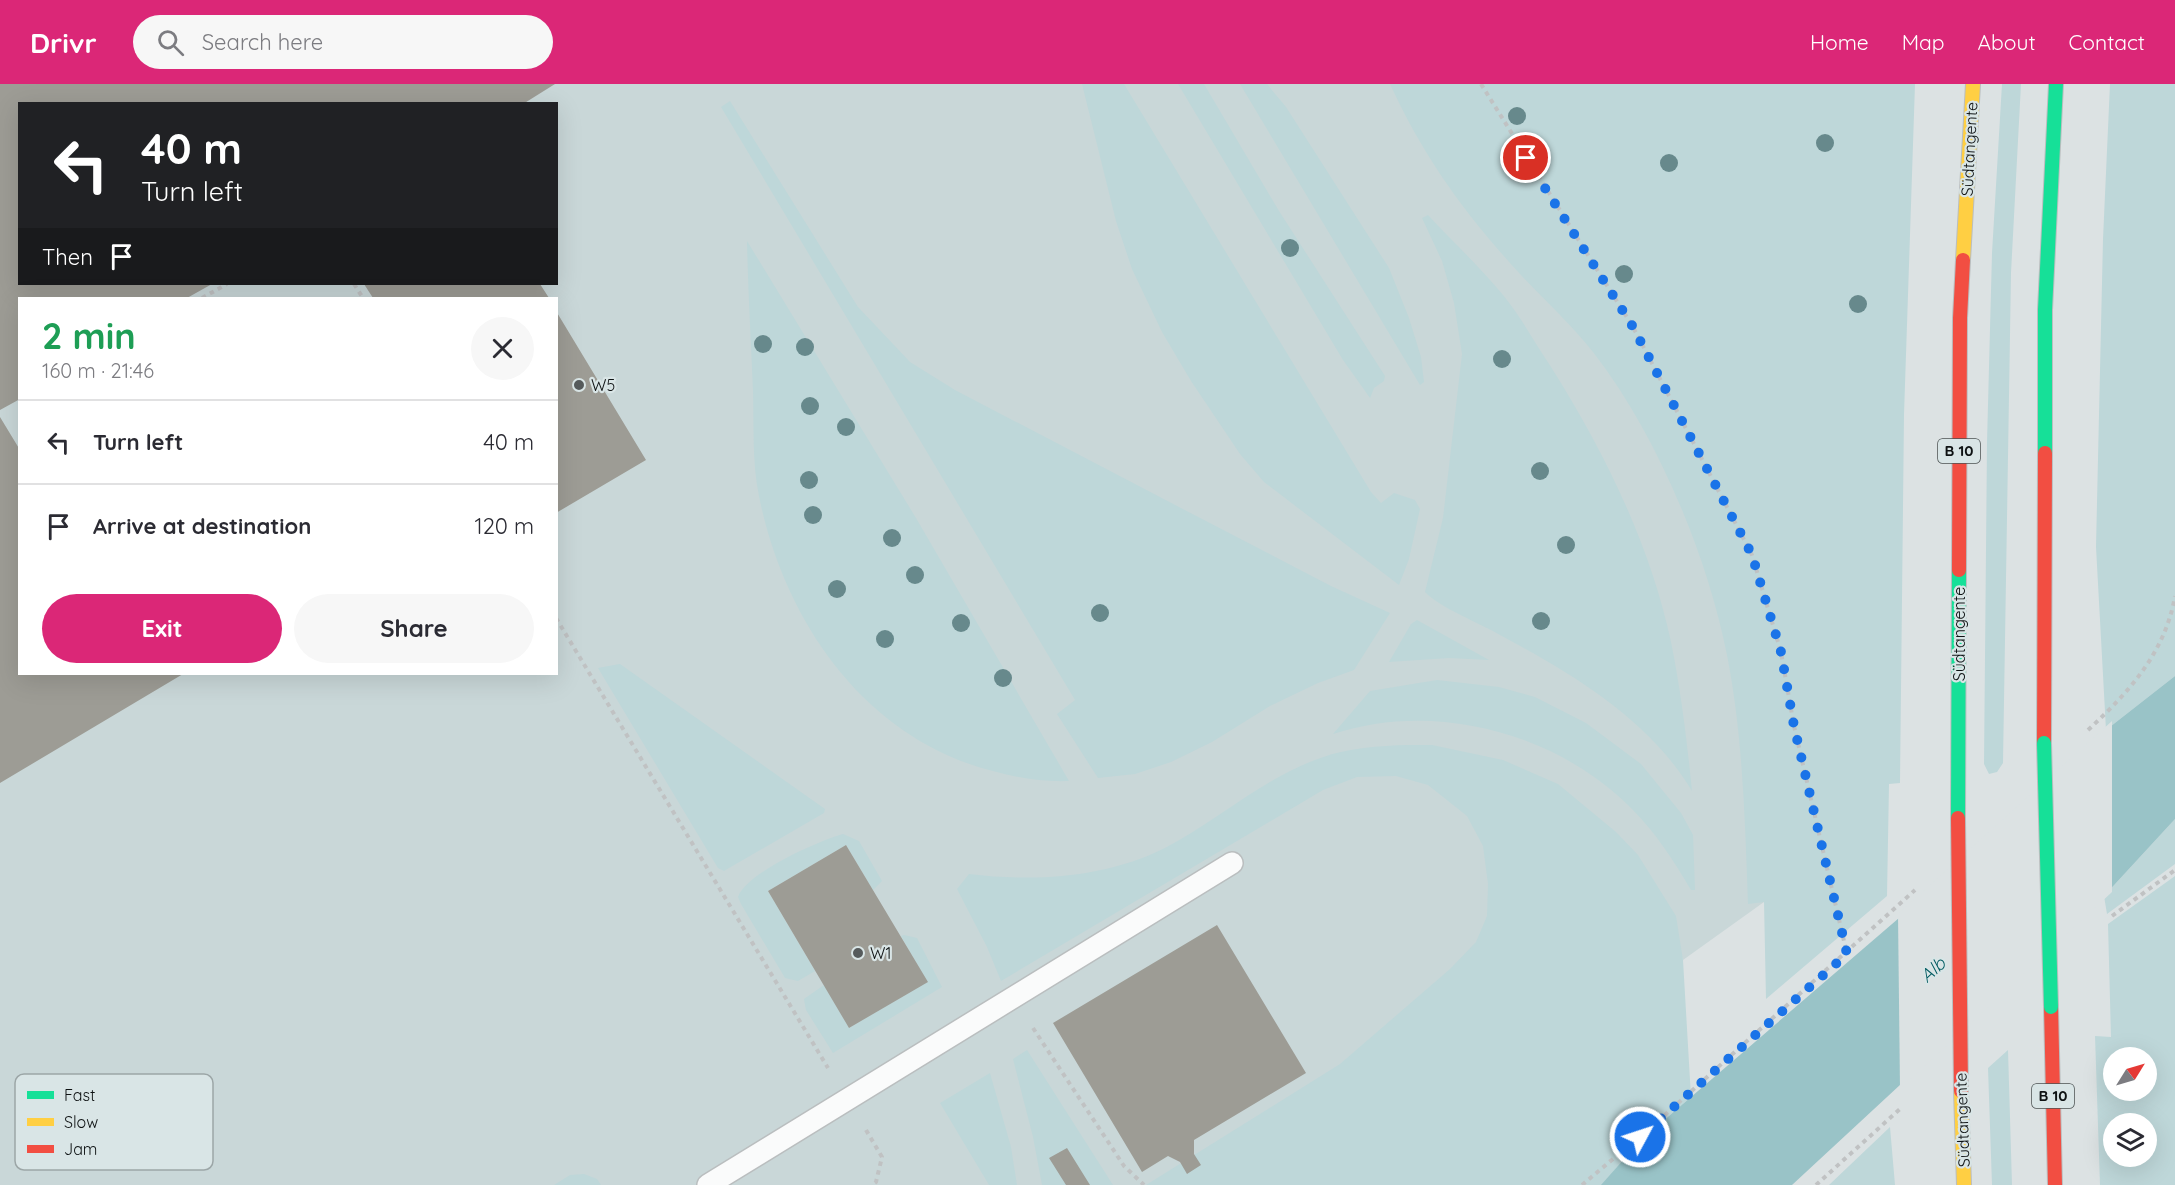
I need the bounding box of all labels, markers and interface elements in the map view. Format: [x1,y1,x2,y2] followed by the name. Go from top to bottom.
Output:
[133,15,553,69] search box
[30,25,97,60] text: Drivr
[154,26,187,59] icon: search
[202,28,323,56] text: Search here
[1810,29,1869,55] text: Home
[1902,29,1945,55] text: Map
[1978,29,2036,55] text: About
[2069,29,2145,55] text: Contact
[1957,101,1981,197] street label: Südtangente
[141,122,242,175] text: 40 m
[42,126,120,204] icon: left
[1500,132,1551,183] pin
[1509,141,1542,174] icon: arrive
[141,174,243,208] text: Turn left
[105,240,138,273] icon: arrive
[42,243,93,271] text: Then
[42,313,136,358] text: 2 min
[471,317,534,380] button: close
[42,358,154,383] text: 160 m · 21:46
[591,375,615,395] place label: W5
[572,378,586,392] marker: W5
[42,426,75,459] icon: left
[93,428,183,456] text: Turn left
[483,428,534,456] text: 40 m
[1938,439,1980,463] road number: B 10
[42,510,75,543] icon: arrive
[93,512,311,540] text: Arrive at destination
[475,512,534,540] text: 120 m
[1949,587,1969,681] street label: Südtangente
[42,594,282,663] button: Exit
[294,594,534,663] button: Share
[870,943,891,963] place label: W1
[851,946,865,960] marker: W1
[1915,951,1951,987] water label: Alb
[2103,1047,2157,1101] north arrow
[2103,1047,2157,1167] map controls
[1950,1072,1974,1168] street label: Südtangente
[15,1074,213,1170] legend
[2032,1084,2074,1108] road number: B 10
[64,1085,95,1105] text: Fast
[1608,1105,1672,1169] position arrow
[64,1112,98,1132] text: Slow
[2103,1113,2157,1167] button: layers
[64,1139,97,1159] text: Jam

